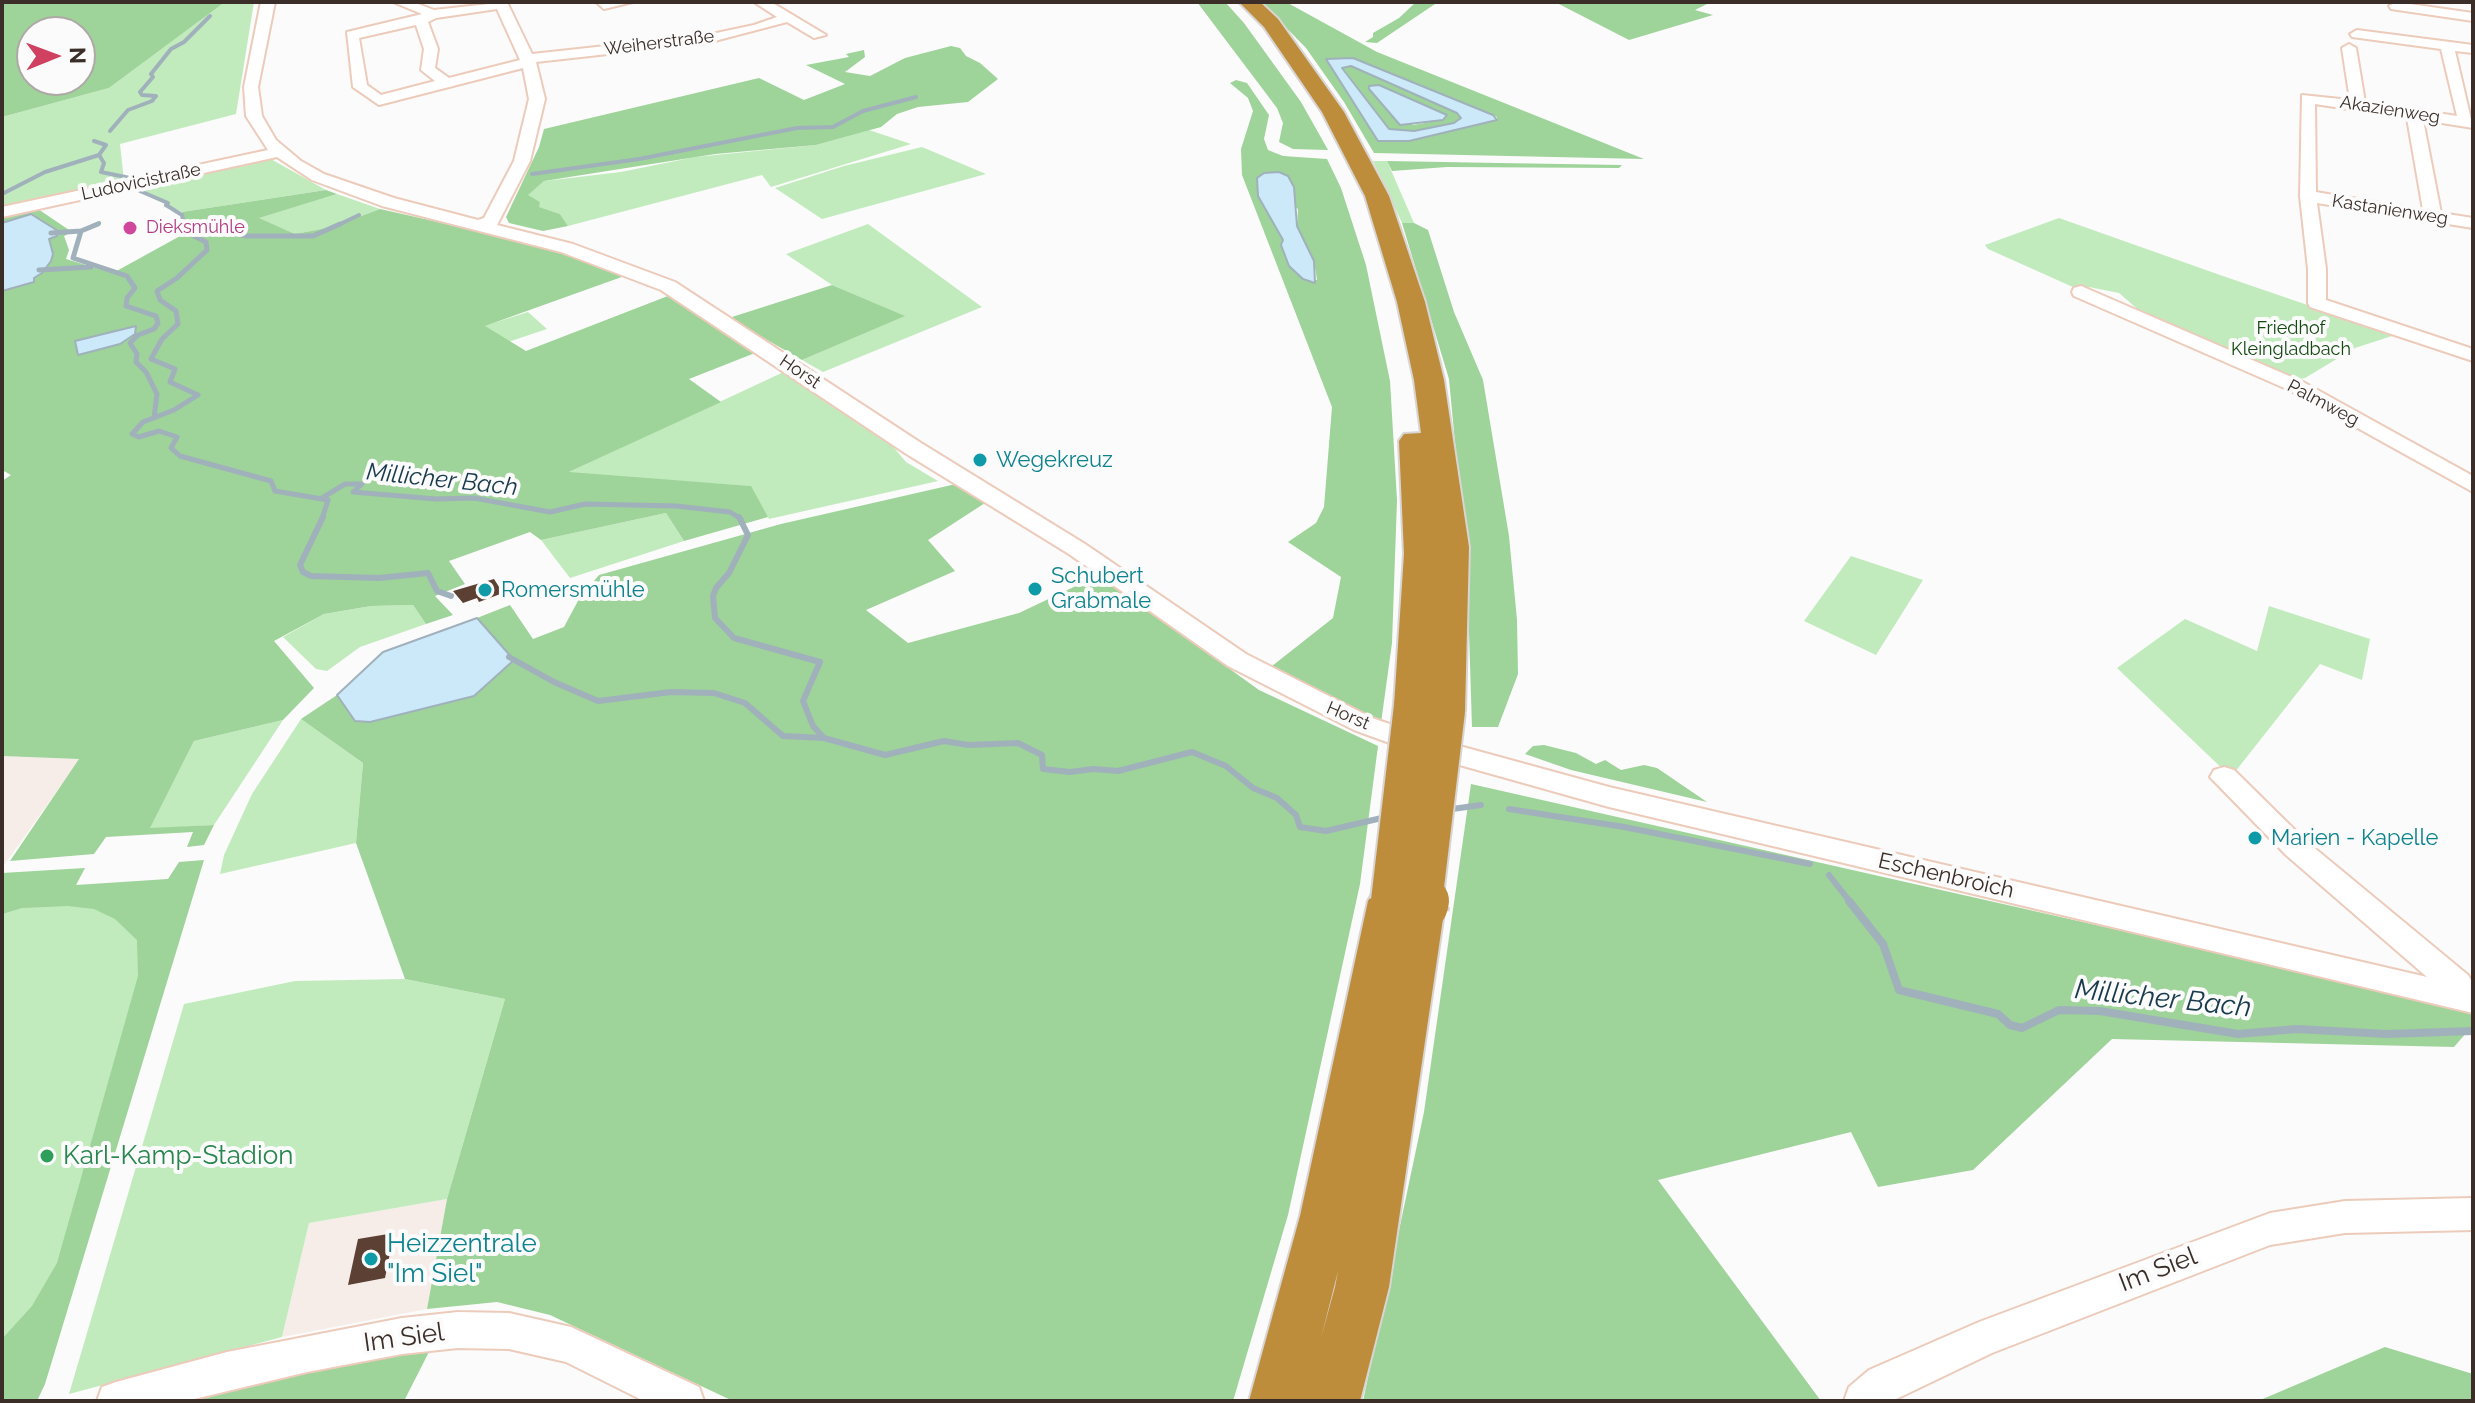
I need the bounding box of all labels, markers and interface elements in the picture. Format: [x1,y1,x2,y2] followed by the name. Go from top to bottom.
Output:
[16,16,96,96] north arrow
[603,26,715,60] street label: Weiherstraße
[65,47,91,64] text: N
[2338,91,2442,129] street label: Akazienweg
[79,159,203,205] street label: Ludovicistraße
[2330,190,2450,230] street label: Kastanienweg
[146,217,245,239] place label: Dieksmühle
[121,219,139,237] marker: Dieksmühle
[2231,318,2351,360] park label: Friedhof Kleingladbach
[775,350,825,394] street label: Horst
[2283,375,2363,431] street label: Palmweg
[996,447,1113,473] place label: Wegekreuz
[971,451,989,469] marker: Wegekreuz
[365,458,519,502] water label: Millicher Bach
[1051,563,1151,614] place label: Schubert Grabmale
[501,577,645,603] place label: Romersmühle
[1026,580,1044,598] marker: Schubert Grabmale
[476,581,494,599] marker: Romersmühle
[1323,697,1373,735] street label: Horst
[2271,825,2438,851] place label: Marien - Kapelle
[2246,829,2264,847] marker: Marien - Kapelle
[1876,848,2016,904] street label: Eschenbroich
[2073,973,2253,1025] water label: Millicher Bach
[63,1140,293,1172] place label: Karl-Kamp-Stadion
[38,1147,56,1165] marker: Karl-Kamp-Stadion
[387,1228,537,1290] place label: Heizzentrale "Im Siel"
[2115,1241,2201,1299] street label: Im Siel
[362,1250,380,1268] marker: Heizzentrale "Im Siel"
[362,1317,446,1359] street label: Im Siel

